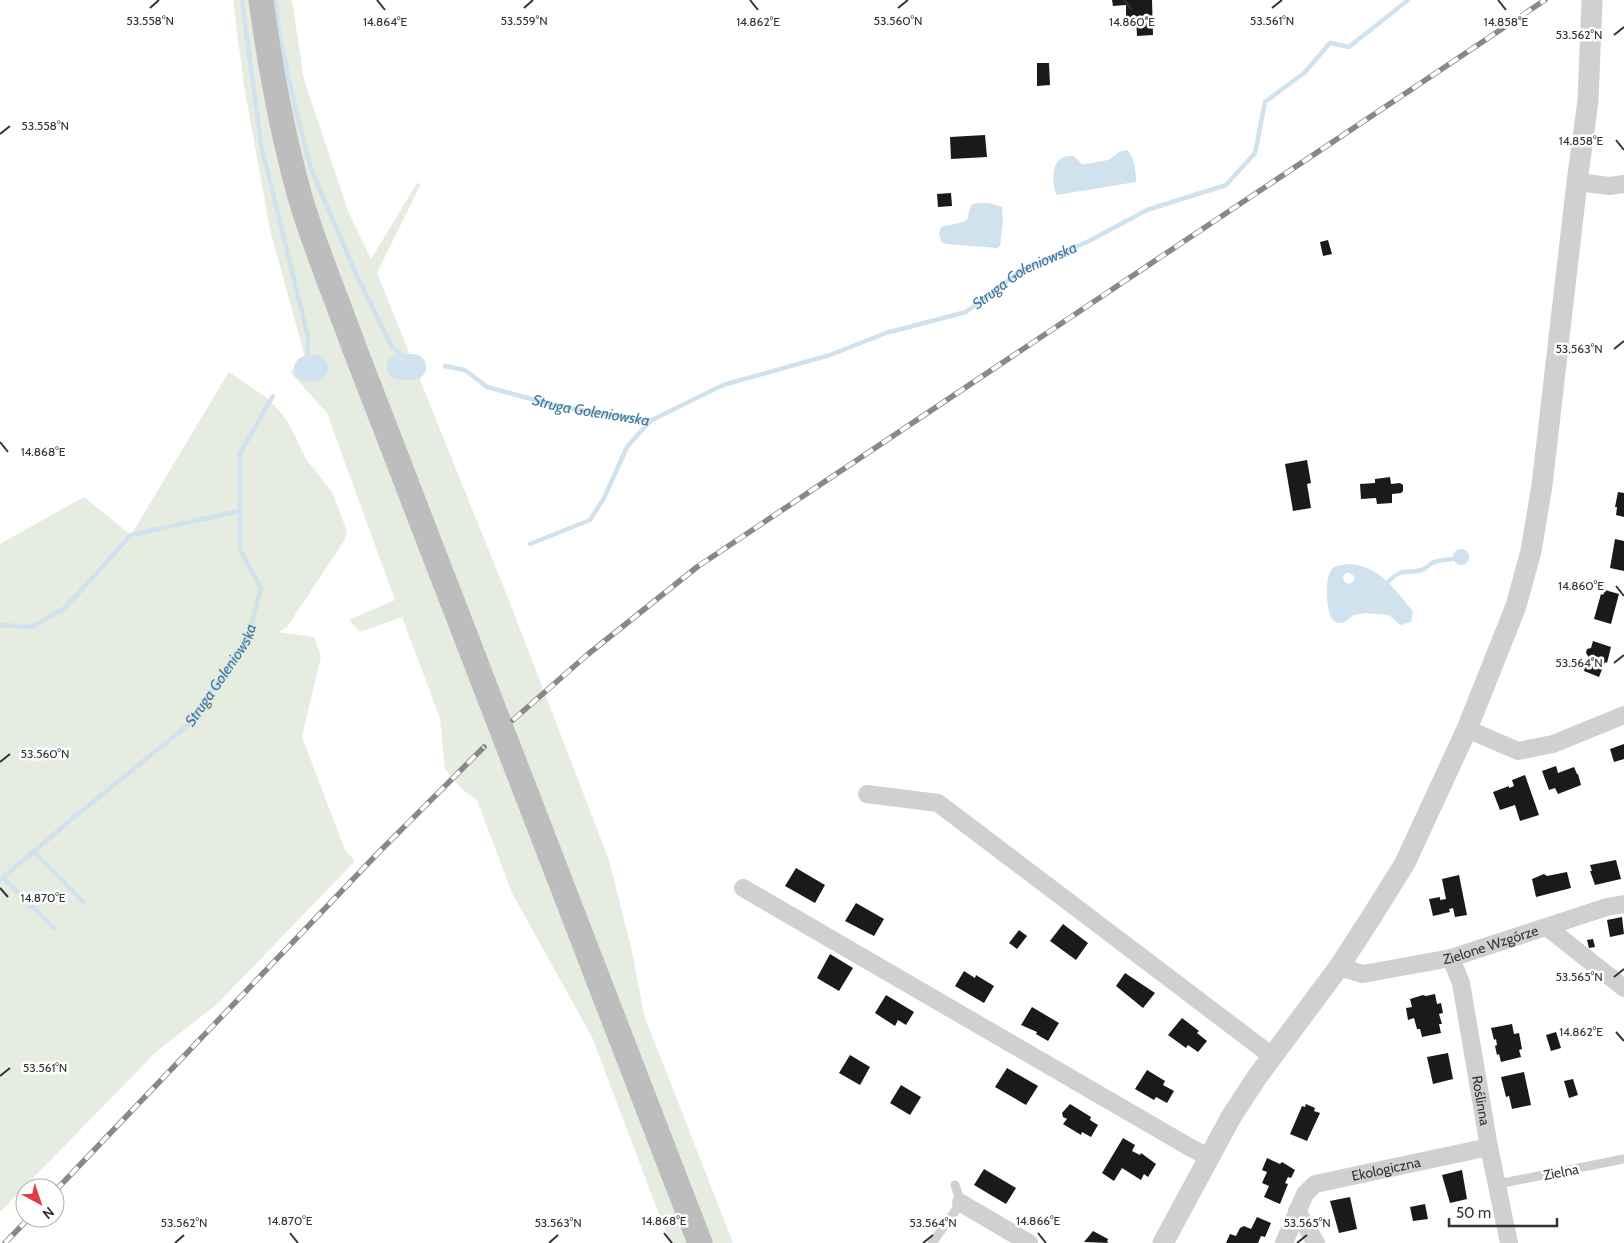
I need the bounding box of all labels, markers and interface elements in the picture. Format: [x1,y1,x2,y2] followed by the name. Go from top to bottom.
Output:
[126,13,174,28] text: 53.558°N
[500,13,548,28] text: 53.559°N
[873,13,923,28] text: 53.560°N
[1250,13,1294,28] text: 53.561°N
[363,14,407,29] text: 14.864°E
[736,14,780,29] text: 14.862°E
[1109,14,1155,29] text: 14.860°E
[1484,14,1529,29] text: 14.858°E
[1555,27,1603,42] text: 53.562°N
[21,118,69,133] text: 53.558°N
[1559,133,1604,148] text: 14.858°E
[969,238,1080,313] water label: Struga Goleniowska
[1555,341,1603,356] text: 53.563°N
[530,391,651,430] water label: Struga Goleniowska
[21,444,66,459] text: 14.868°E
[1558,578,1604,593] text: 14.860°E
[181,622,260,730] water label: Struga Goleniowska
[1555,655,1603,670] text: 53.564°N
[20,746,70,761] text: 53.560°N
[21,890,66,905] text: 14.870°E
[1441,921,1540,968] street label: Zielone Wzgórze
[1555,969,1603,984] text: 53.565°N
[1559,1024,1603,1039] text: 14.862°E
[23,1060,67,1075] text: 53.561°N
[1468,1074,1494,1127] street label: Roślinna
[1350,1153,1422,1185] street label: Ekologiczna
[1542,1160,1580,1184] street label: Zielna
[15,1178,65,1228] north arrow
[1449,1196,1556,1228] scale bar
[39,1203,58,1223] text: N
[1456,1204,1491,1222] text: 50 m
[268,1213,313,1228] text: 14.870°E
[642,1213,687,1228] text: 14.868°E
[1016,1213,1060,1228] text: 14.866°E
[160,1215,208,1230] text: 53.562°N
[534,1215,582,1230] text: 53.563°N
[909,1215,957,1230] text: 53.564°N
[1283,1215,1331,1230] text: 53.565°N

